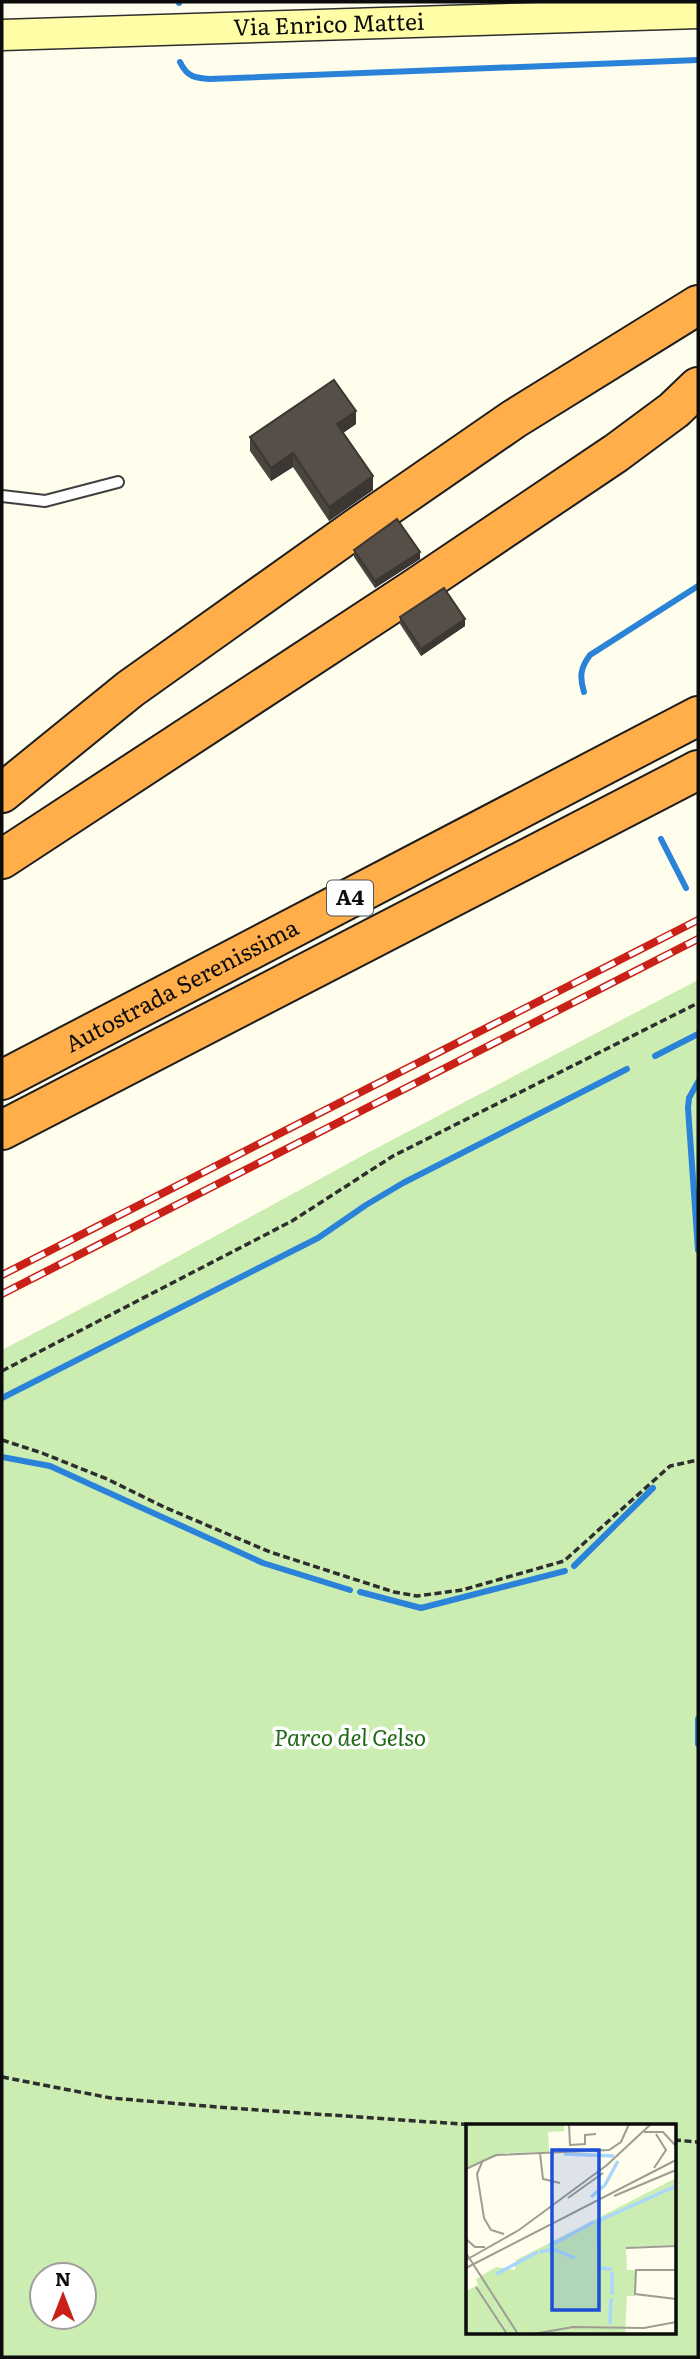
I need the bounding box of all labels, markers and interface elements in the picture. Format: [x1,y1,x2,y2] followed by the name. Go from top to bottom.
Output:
[233,3,425,43] street label: Via Enrico Mattei
[327,880,373,916] road number: A4
[58,909,304,1059] street label: Autostrada Serenissima
[274,1719,426,1753] park label: Parco del Gelso
[466,2124,676,2334] inset map
[28,2261,98,2331] north arrow
[55,2264,71,2292] text: N

